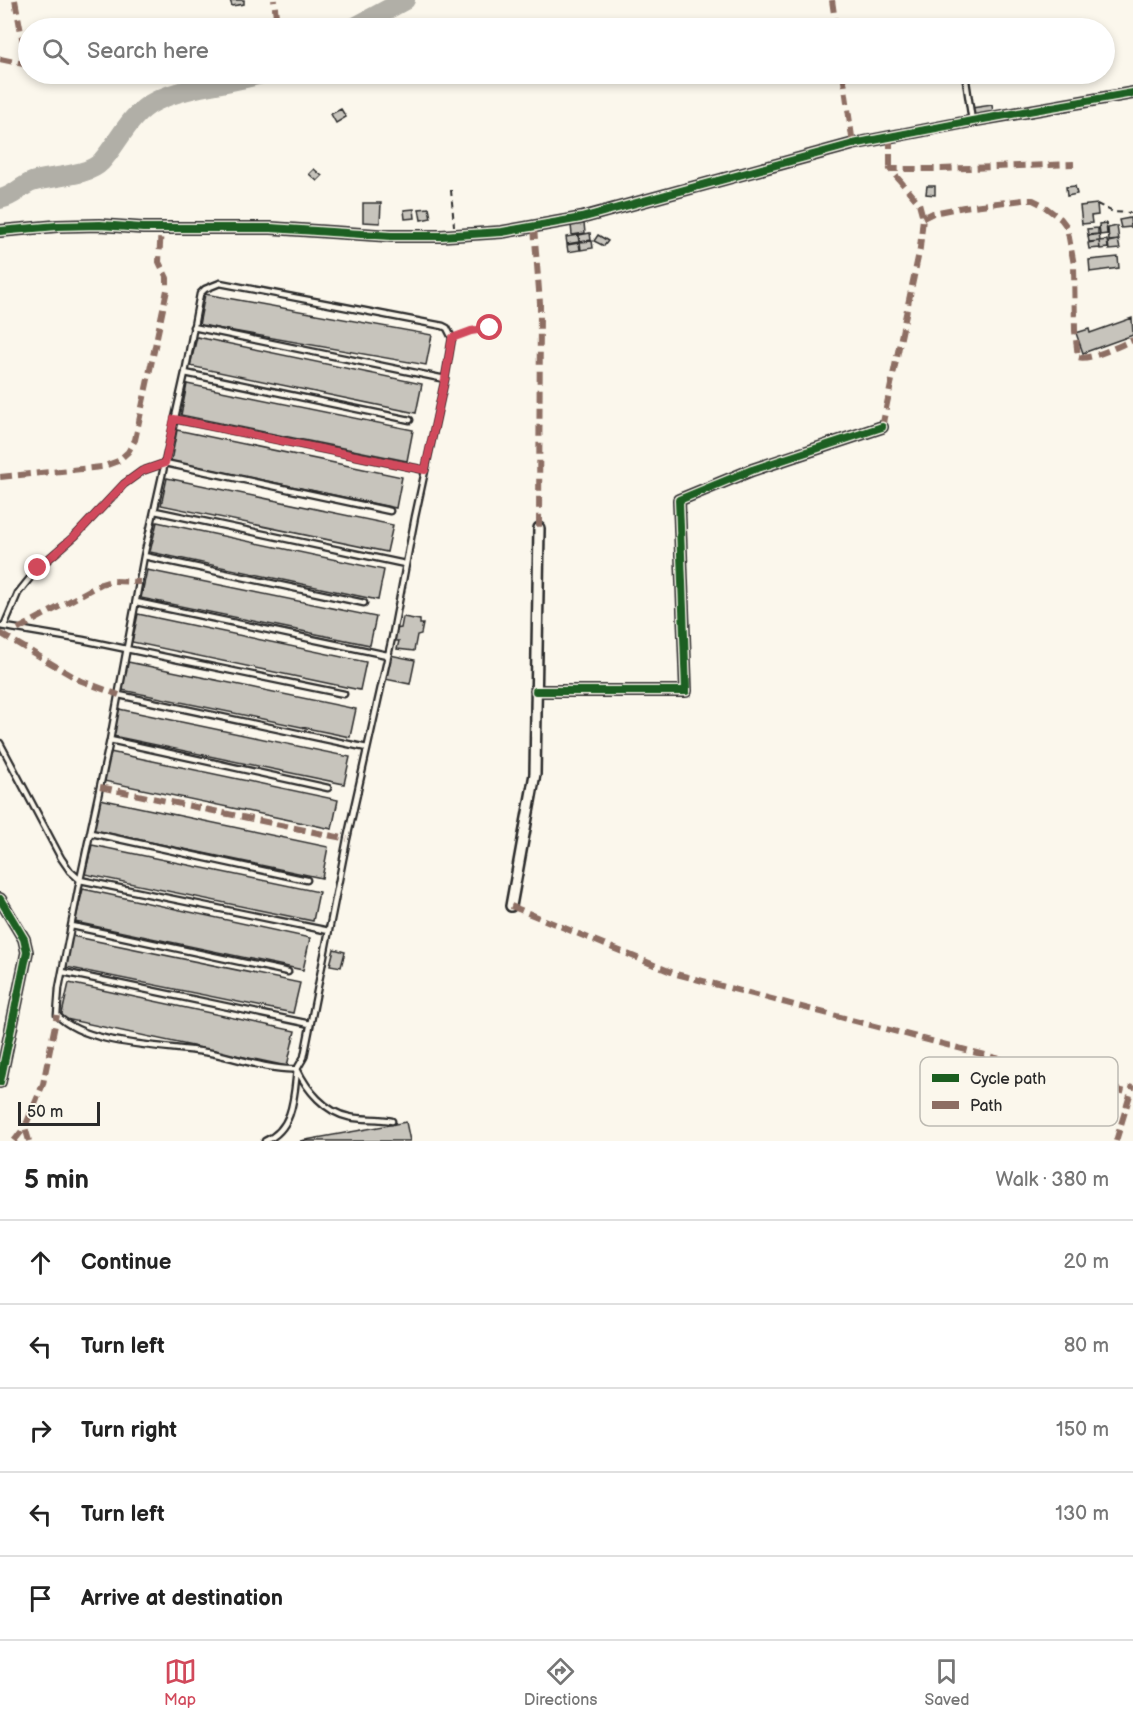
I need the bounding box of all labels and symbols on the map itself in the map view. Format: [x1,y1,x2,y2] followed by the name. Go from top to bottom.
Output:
[476,314,502,340] route start
[24,554,50,580] route end
[920,1057,1118,1126] legend
[970,1070,1046,1089] text: Cycle path
[970,1097,1002,1116] text: Path
[18,1099,100,1126] scale bar

